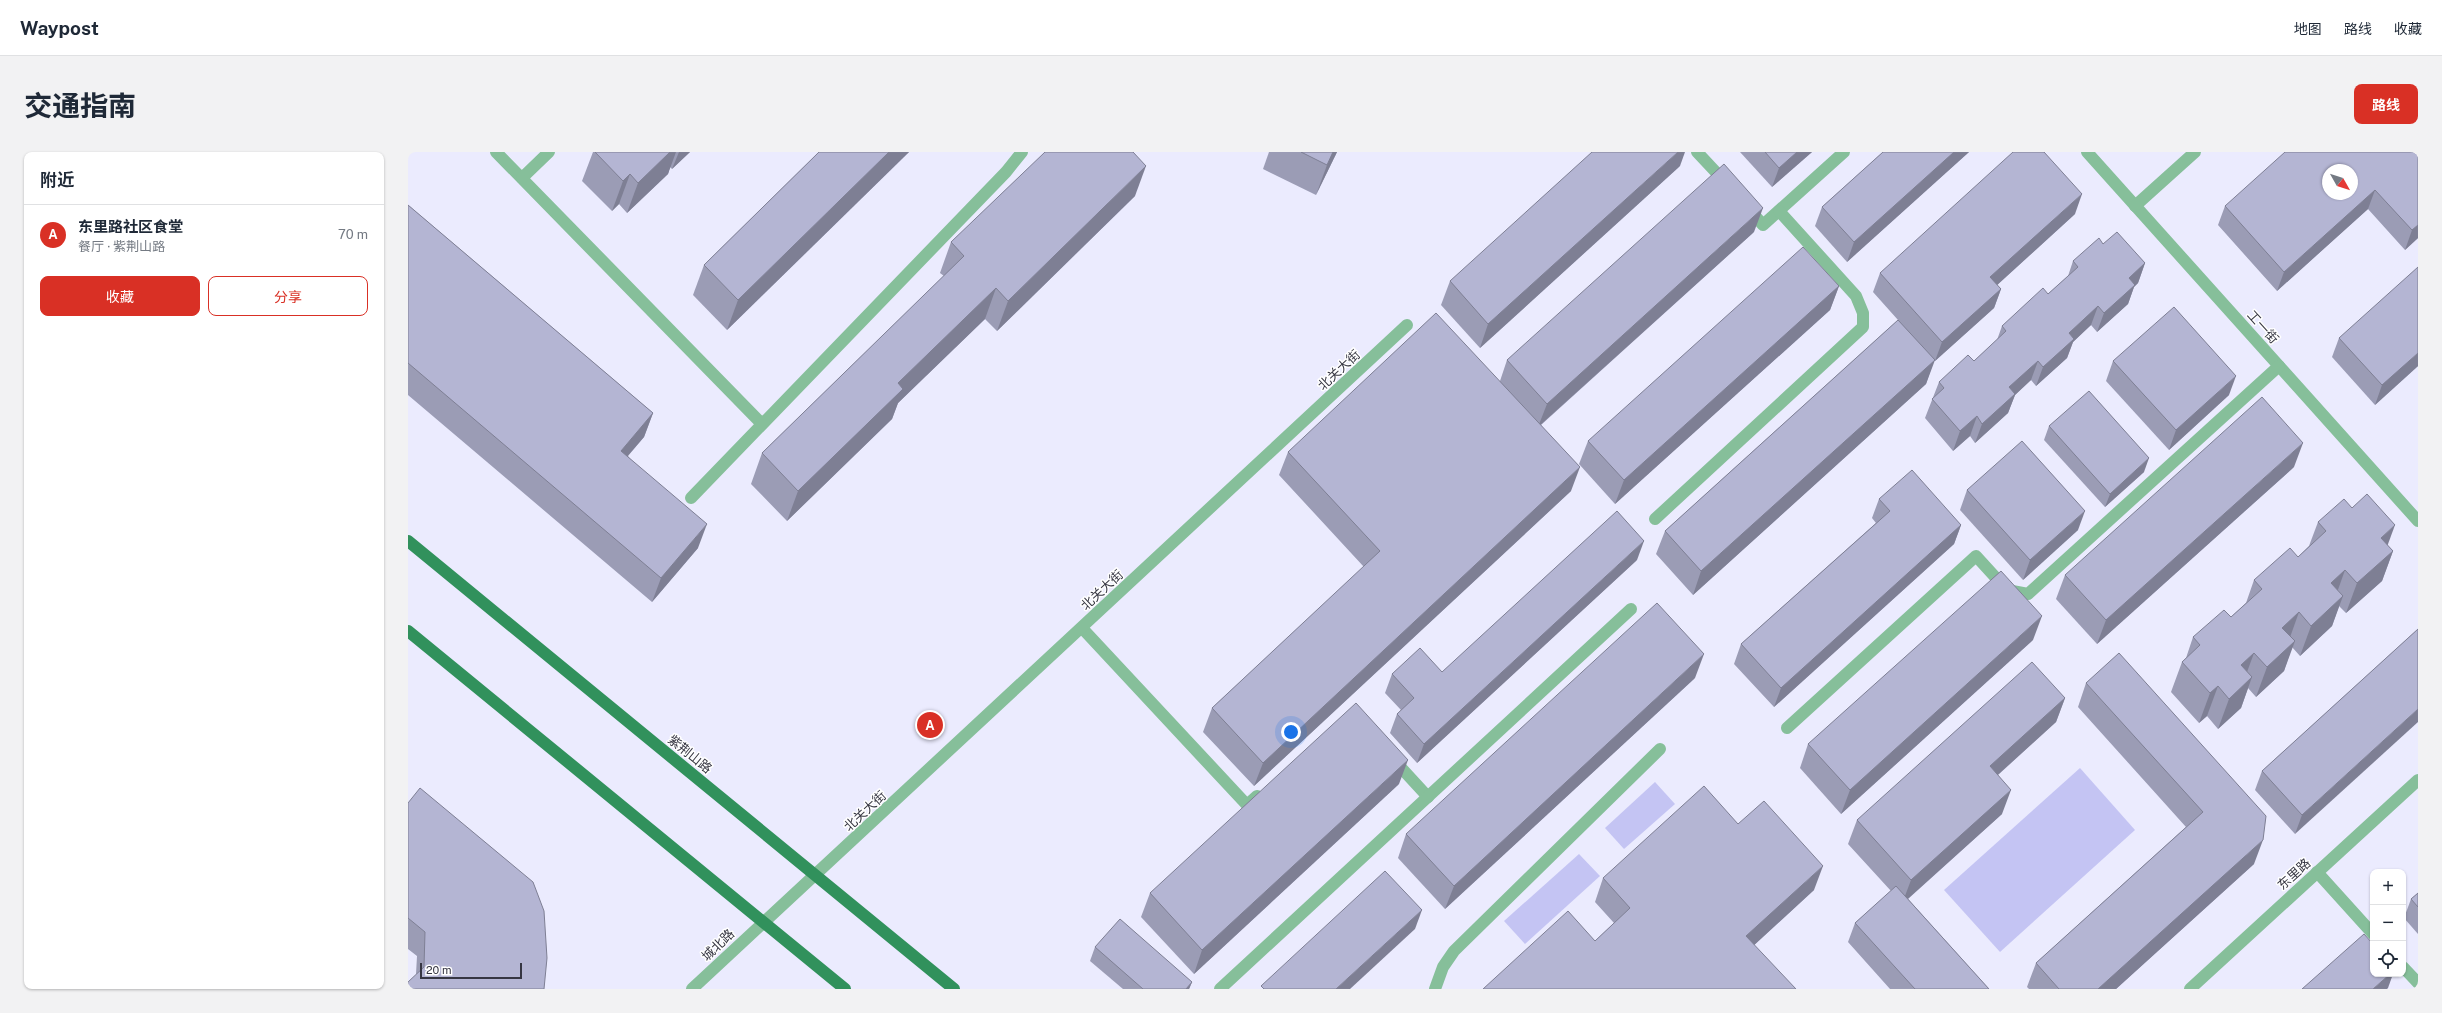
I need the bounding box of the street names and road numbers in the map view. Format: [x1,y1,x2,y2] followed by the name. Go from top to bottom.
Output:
[2244,307,2282,347] street label: 工一街
[1315,347,1363,393] street label: 北关大街
[1078,567,1126,613] street label: 北关大街
[665,732,715,776] street label: 紫荆山路
[841,788,889,834] street label: 北关大街
[2274,855,2314,893] street label: 东里路
[699,926,737,964] street label: 城北路

